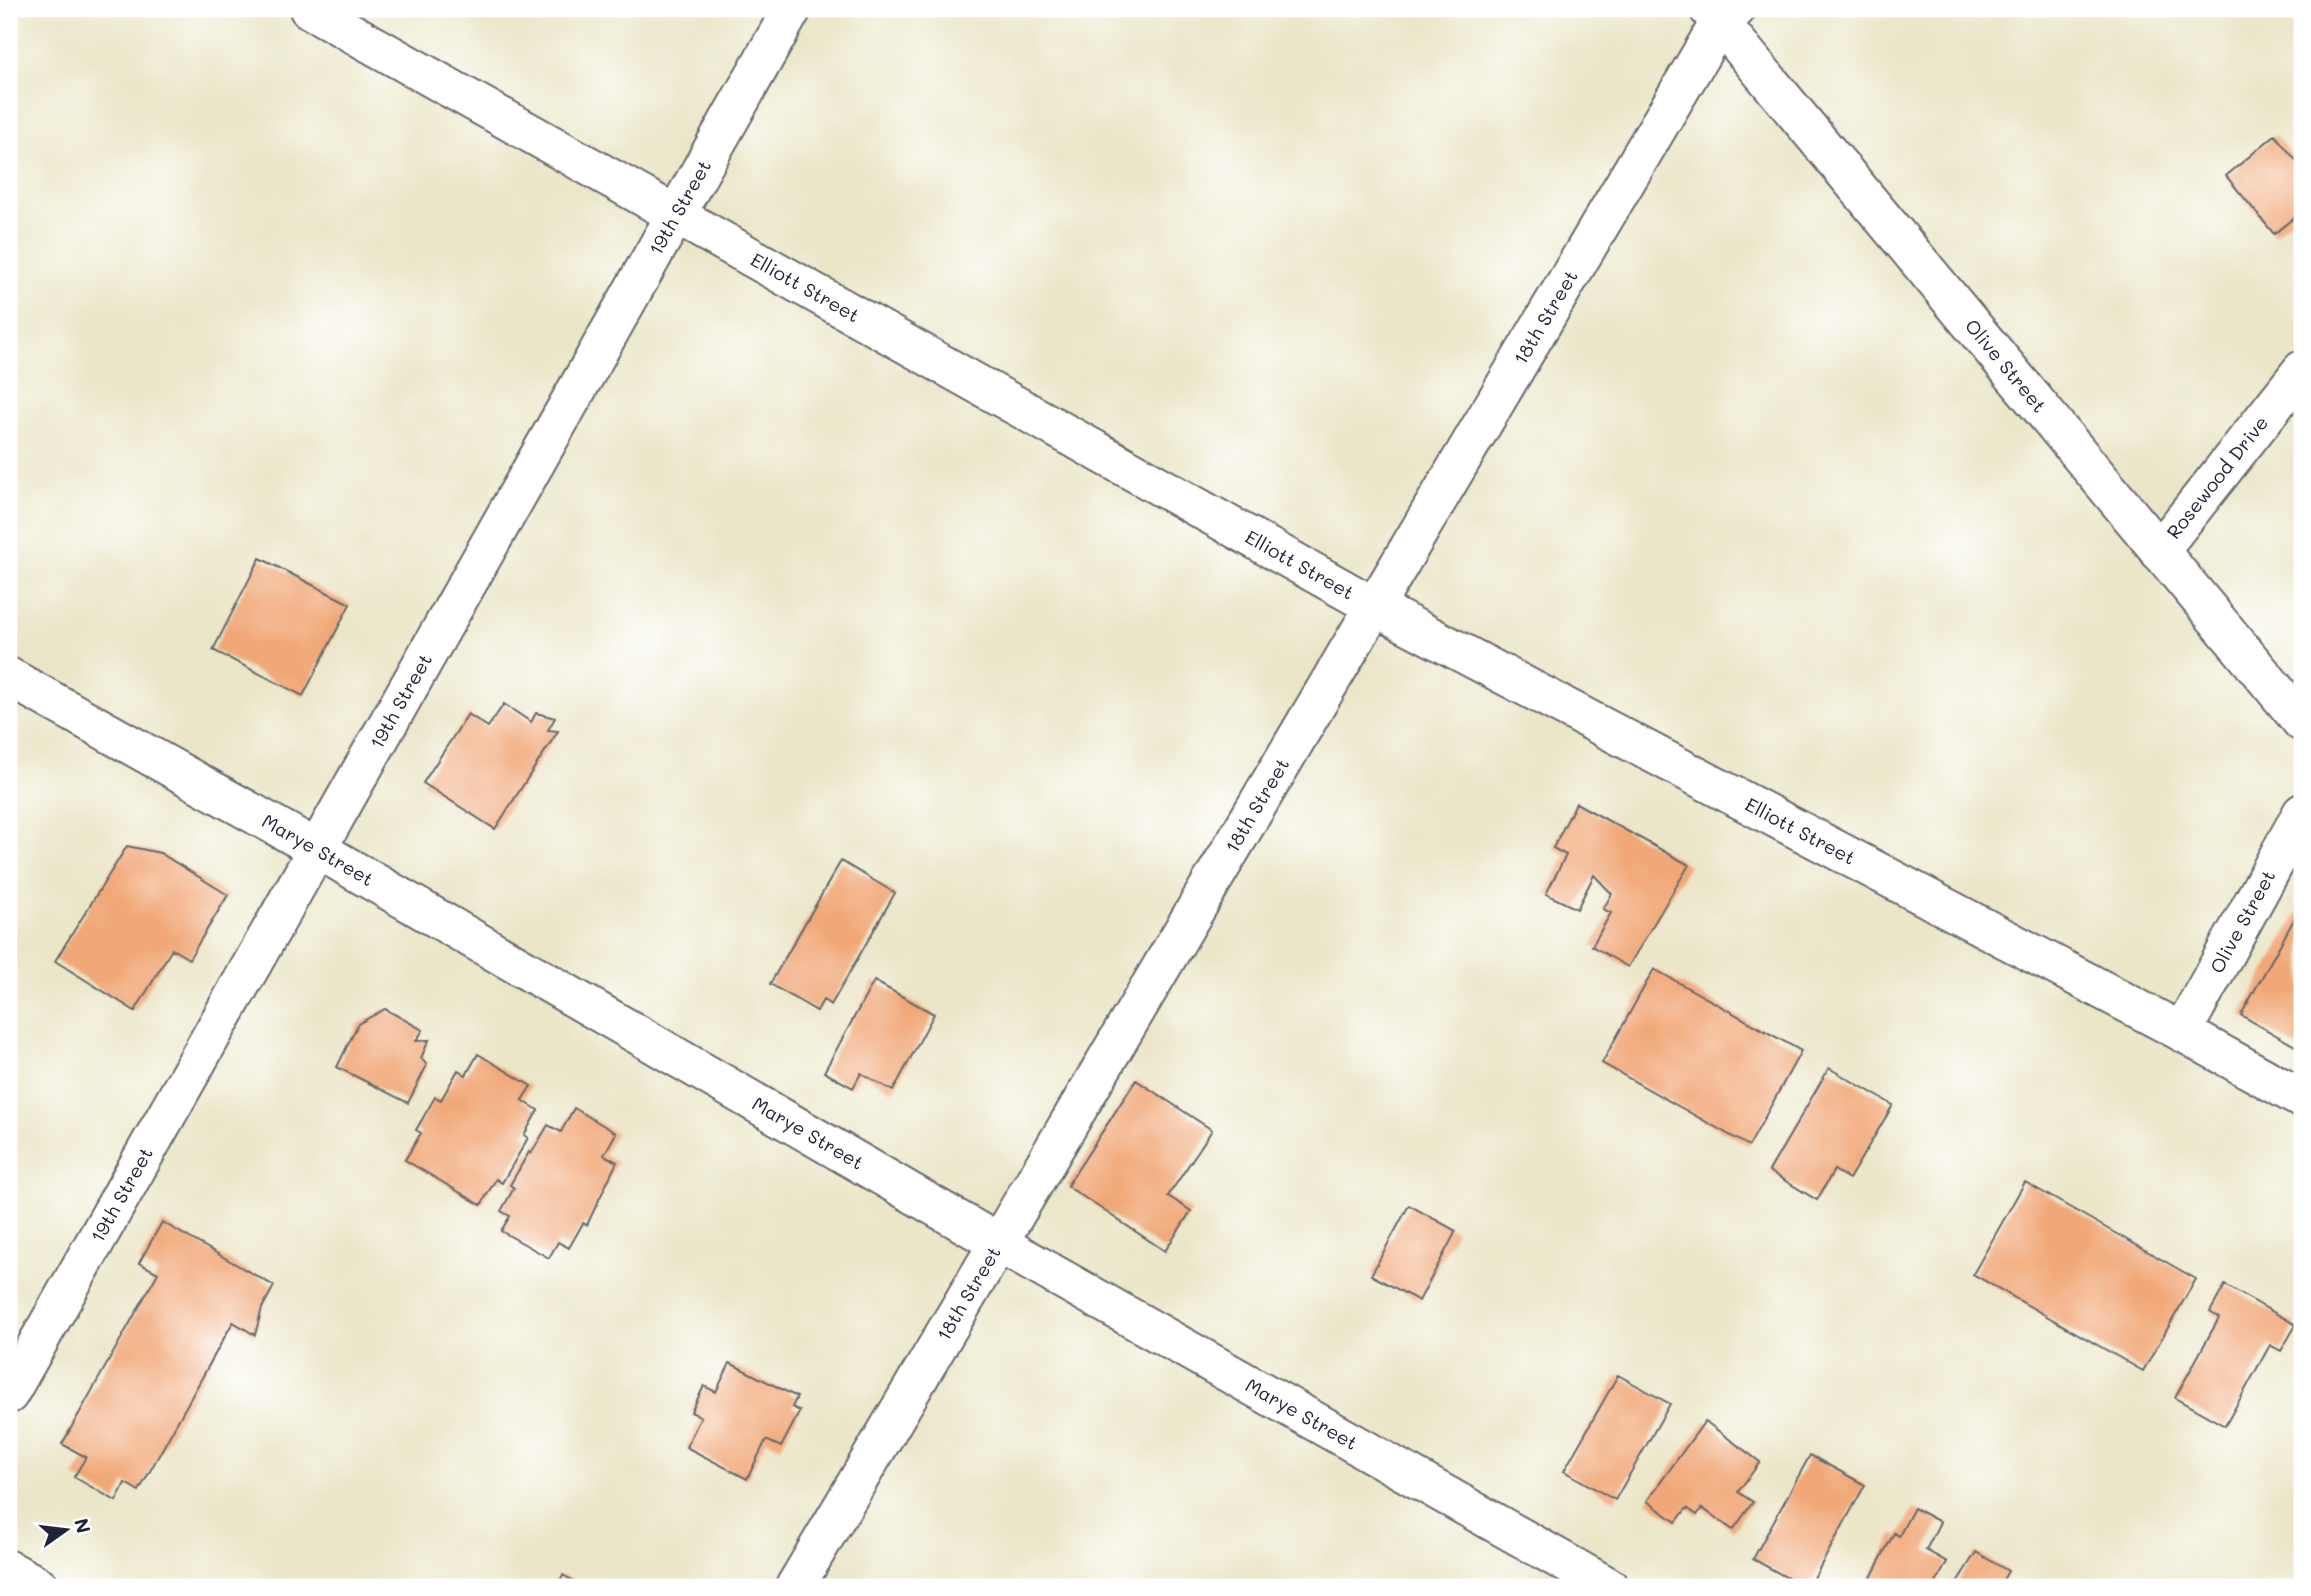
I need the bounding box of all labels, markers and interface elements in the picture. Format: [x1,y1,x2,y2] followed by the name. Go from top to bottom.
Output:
[643,155,716,259] street label: 19th Street
[747,246,864,327] street label: Elliott Street
[1507,265,1583,369] street label: 18th Street
[1960,314,2052,417] street label: Olive Street
[2161,410,2273,544] street label: Rosewood Drive
[1241,524,1359,605] street label: Elliott Street
[363,649,437,753] street label: 19th Street
[1219,753,1294,857] street label: 18th Street
[1741,791,1860,870] street label: Elliott Street
[258,808,379,891] street label: Marye Street
[2204,865,2280,977] street label: Olive Street
[748,1091,869,1175] street label: Marye Street
[84,1142,158,1246] street label: 19th Street
[930,1241,1006,1345] street label: 18th Street
[1241,1372,1362,1455] street label: Marye Street
[32,1494,102,1564] north arrow
[69,1516,97,1536] text: N

